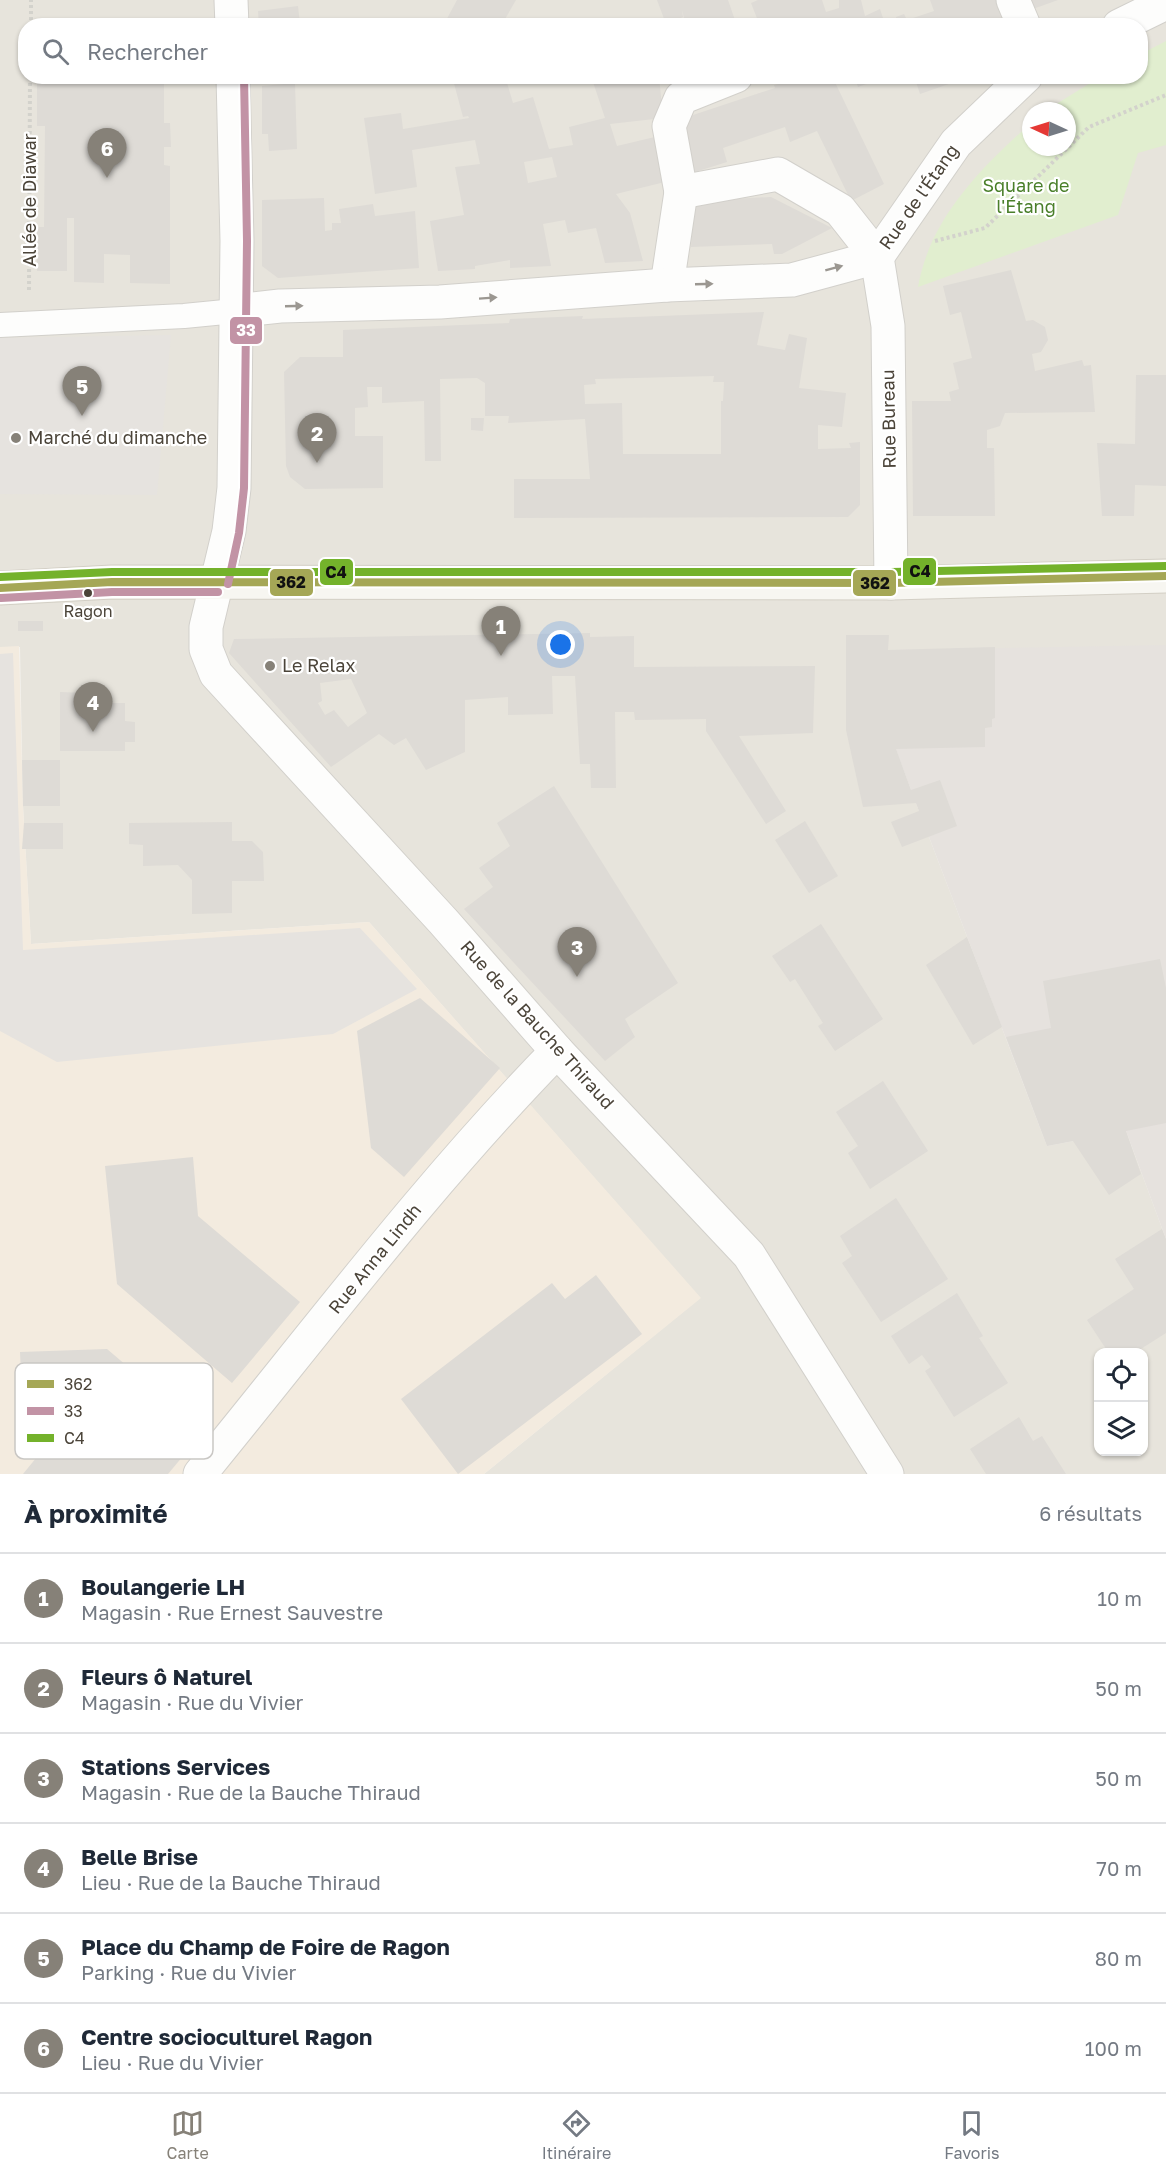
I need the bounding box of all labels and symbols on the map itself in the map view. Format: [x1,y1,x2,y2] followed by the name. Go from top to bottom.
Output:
[1022,102,1076,156] north arrow
[88,128,126,178] pin: 6
[18,133,40,267] street label: Allée de Diawar
[874,140,963,253] street label: Rue de l'Étang
[983,174,1069,217] park label: Square de l'Étang
[825,263,843,273] one-way arrow
[694,279,713,288] one-way arrow
[479,294,498,303] one-way arrow
[284,301,303,311] one-way arrow
[229,316,263,345] line badge: 33
[236,320,256,340] text: 33
[62,366,101,416] pin: 5
[876,369,900,469] street label: Rue Bureau
[298,414,336,463] pin: 2
[28,426,207,448] place label: Marché du dimanche
[9,431,23,445] marker: Marché du dimanche
[902,557,937,586] line badge: C4
[319,558,354,586] line badge: C4
[909,561,931,581] text: C4
[325,562,347,582] text: C4
[269,568,314,597] line badge: 362
[852,569,897,597] line badge: 362
[276,572,306,592] text: 362
[860,573,890,593] text: 362
[82,587,94,599] marker: Ragon
[63,601,113,621] place label: Ragon
[482,606,520,656] pin: 1
[546,630,575,659] your location
[282,654,355,676] place label: Le Relax
[263,659,277,673] marker: Le Relax
[74,682,112,732] pin: 4
[558,928,596,977] pin: 3
[456,936,619,1113] street label: Rue de la Bauche Thiraud
[323,1199,425,1318] street label: Rue Anna Lindh
[15,1363,213,1459] legend
[64,1374,92,1394] text: 362
[64,1401,83,1421] text: 33
[64,1428,85,1448] text: C4

